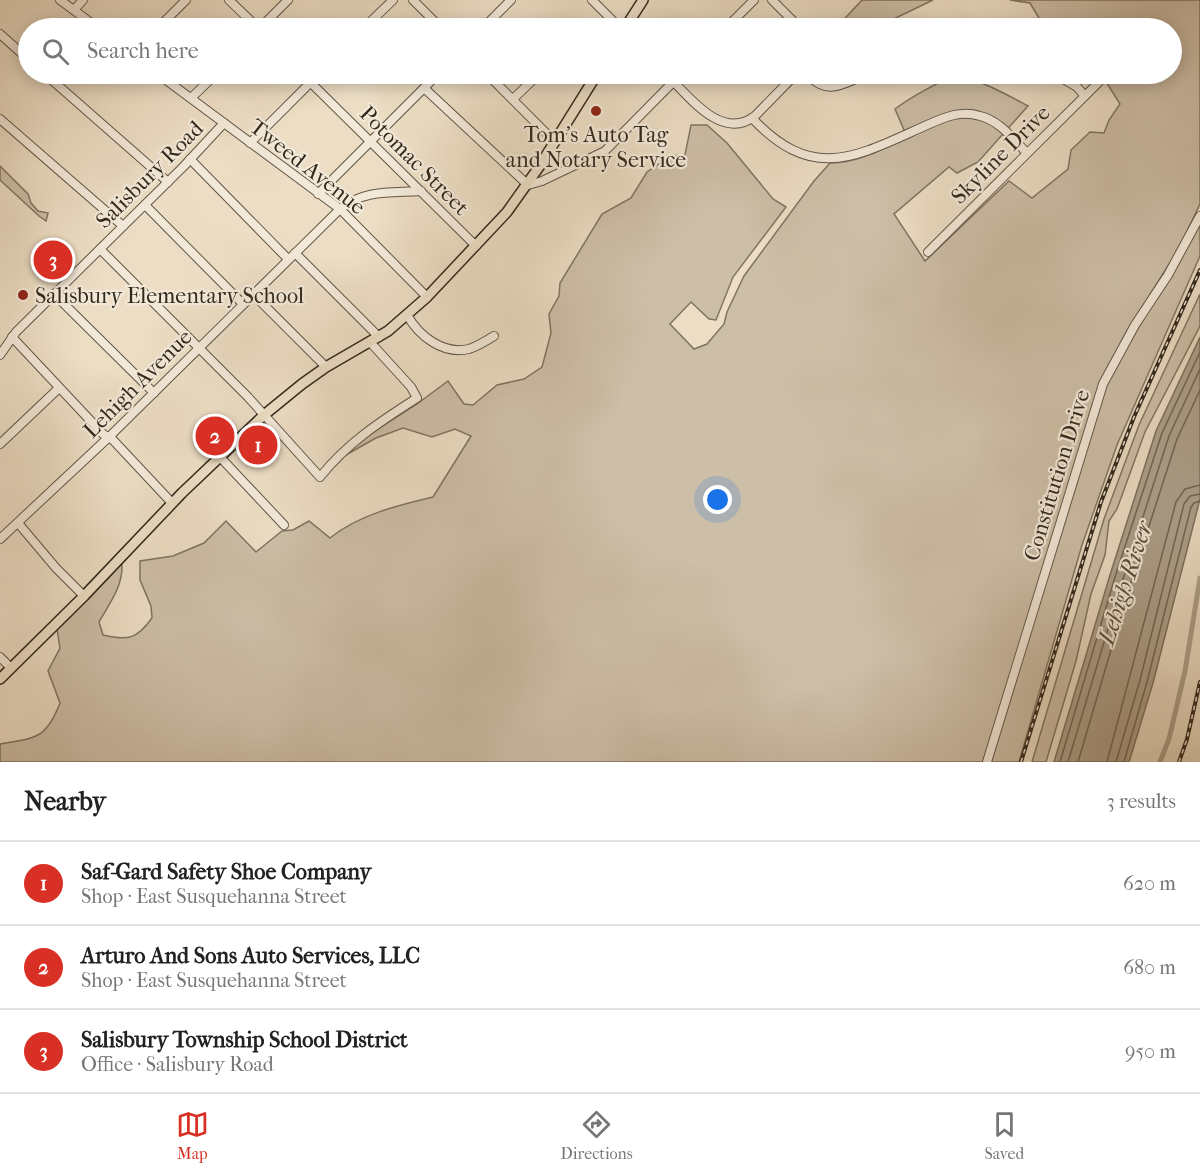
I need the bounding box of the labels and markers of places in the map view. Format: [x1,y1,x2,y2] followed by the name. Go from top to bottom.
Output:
[589,104,603,118] marker: Tom's Auto Tag and Notary Service
[506,122,686,173] place label: Tom's Auto Tag and Notary Service
[34,238,72,282] pin: 3
[35,283,304,309] place label: Salisbury Elementary School
[16,288,30,302] marker: Salisbury Elementary School
[196,414,234,458] pin: 2
[238,422,278,468] pin: 1

